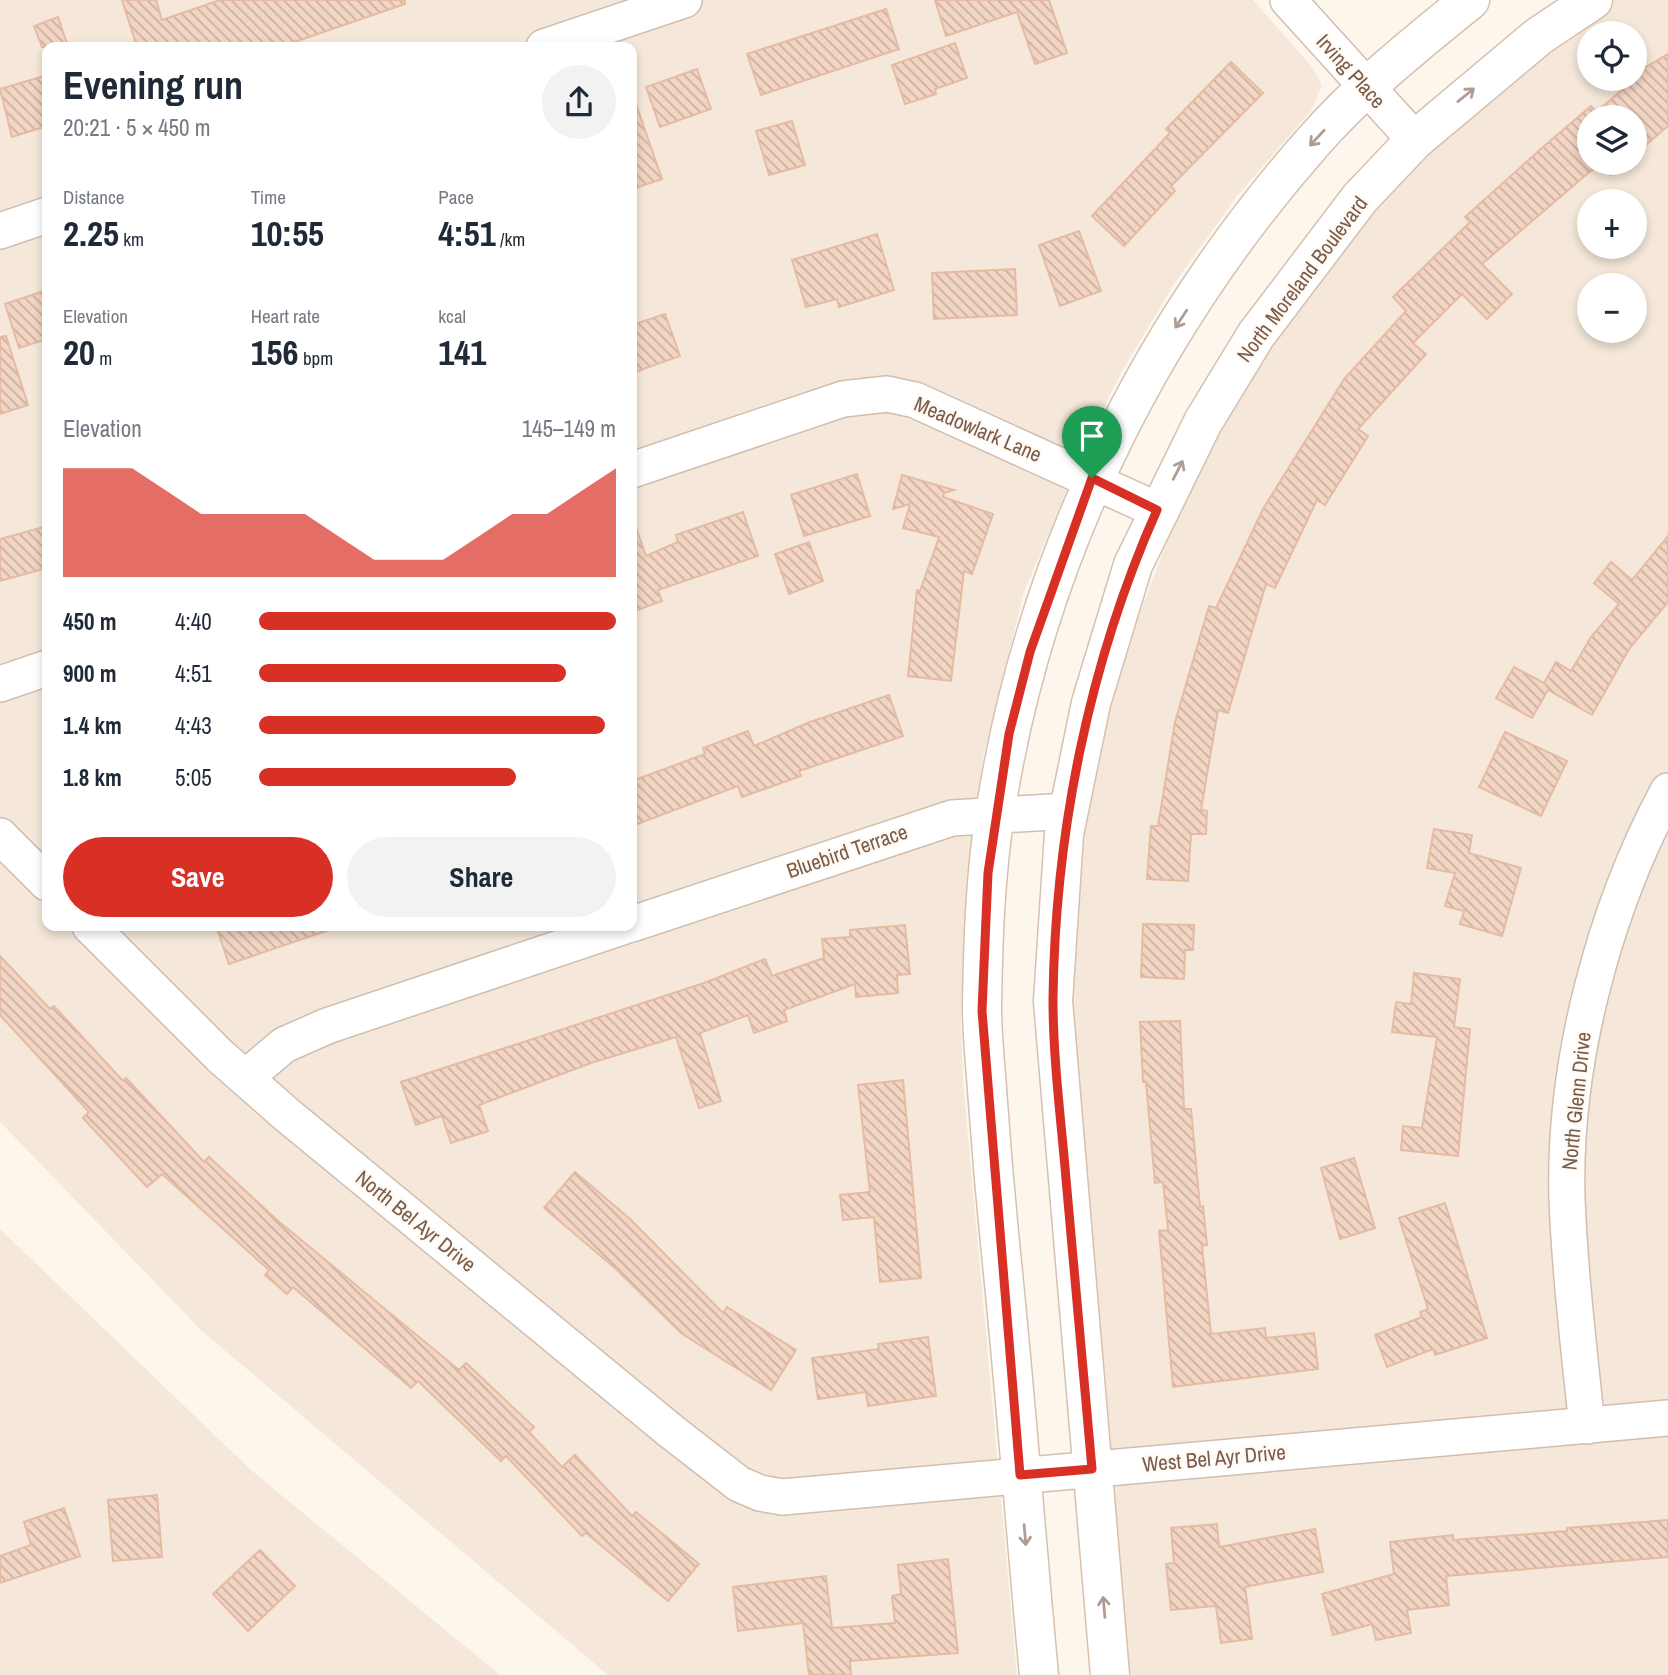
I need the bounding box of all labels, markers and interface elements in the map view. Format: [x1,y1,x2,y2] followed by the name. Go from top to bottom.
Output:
[1577,21,1647,343] map controls
[1577,21,1647,91] button: locate
[1310,28,1392,114] street label: Irving Place
[63,60,243,111] text: Evening run
[542,65,616,139] button: share
[1456,88,1475,103] one-way arrow
[1577,105,1647,175] button: layers
[63,112,210,143] text: 20:21 · 5 × 450 m
[1309,129,1326,146] one-way arrow
[63,184,124,210] text: Distance
[251,184,286,210] text: Time
[438,184,474,210] text: Pace
[1577,189,1647,259] button: +
[1230,190,1374,368] street label: North Moreland Boulevard
[63,210,119,257] text: 2.25
[251,210,324,257] text: 10:55
[438,210,496,257] text: 4:51
[119,226,144,252] text: km
[496,226,525,252] text: /km
[1577,273,1647,343] button: −
[63,303,128,329] text: Elevation
[251,303,320,329] text: Heart rate
[438,303,466,329] text: kcal
[1174,309,1188,329] one-way arrow
[63,329,95,376] text: 20
[251,329,299,376] text: 156
[438,329,486,376] text: 141
[95,345,112,371] text: m
[299,345,333,371] text: bpm
[910,389,1046,469] street label: Meadowlark Lane
[1062,406,1122,478] pin
[63,413,142,444] text: Elevation
[522,413,616,444] text: 145–149 m
[1073,417,1111,455] icon: arrive
[1172,460,1185,481] one-way arrow
[63,606,116,637] text: 450 m
[175,606,212,637] text: 4:40
[63,658,116,689] text: 900 m
[175,658,212,689] text: 4:51
[63,710,122,741] text: 1.4 km
[175,710,212,741] text: 4:43
[63,762,122,793] text: 1.8 km
[175,762,212,793] text: 5:05
[783,817,911,885] street label: Bluebird Terrace
[63,837,333,917] button: Save
[347,837,616,917] button: Share
[1554,1030,1598,1172] street label: North Glenn Drive
[350,1163,482,1279] street label: North Bel Ayr Drive
[1141,1437,1287,1479] street label: West Bel Ayr Drive
[1019,1524,1032,1546] one-way arrow
[1097,1596,1110,1619] one-way arrow

